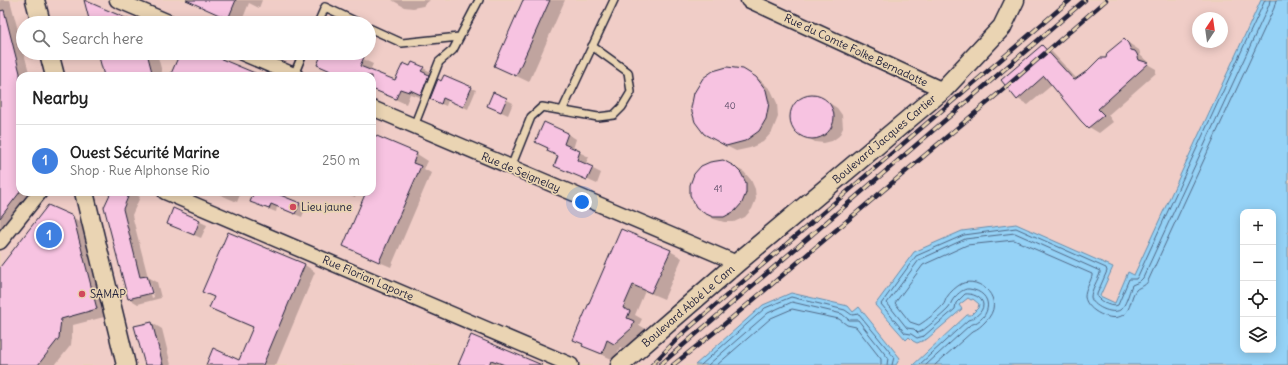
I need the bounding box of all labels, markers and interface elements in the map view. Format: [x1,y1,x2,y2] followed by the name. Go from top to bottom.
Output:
[782,11,930,90] street label: Rue du Comte Folke Bernadotte
[1192,12,1228,48] north arrow
[16,16,376,60] search box
[30,27,52,49] icon: search
[62,29,143,48] text: Search here
[32,87,88,109] text: Nearby
[829,91,939,186] street label: Boulevard Jacques Cartier
[724,100,736,111] house number: 40
[70,143,220,162] text: Ouest Sécurité Marine
[479,149,563,195] street label: Rue de Seignelay
[42,152,48,169] text: 1
[322,152,360,169] text: 250 m
[70,162,210,179] text: Shop · Rue Alphonse Rio
[714,183,722,194] house number: 41
[572,192,592,212] your location
[301,200,352,214] place label: Lieu jaune
[288,202,298,212] marker: Lieu jaune
[1240,209,1276,353] map controls
[1240,209,1276,245] button: +
[36,220,62,250] pin: 1
[1240,245,1276,281] button: −
[320,252,416,304] street label: Rue Florian Laporte
[639,262,737,350] street label: Boulevard Abbé Le Cam
[1240,281,1276,317] button: locate
[90,287,126,301] place label: SAMAP
[77,289,87,299] marker: SAMAP
[1240,317,1276,353] button: layers

